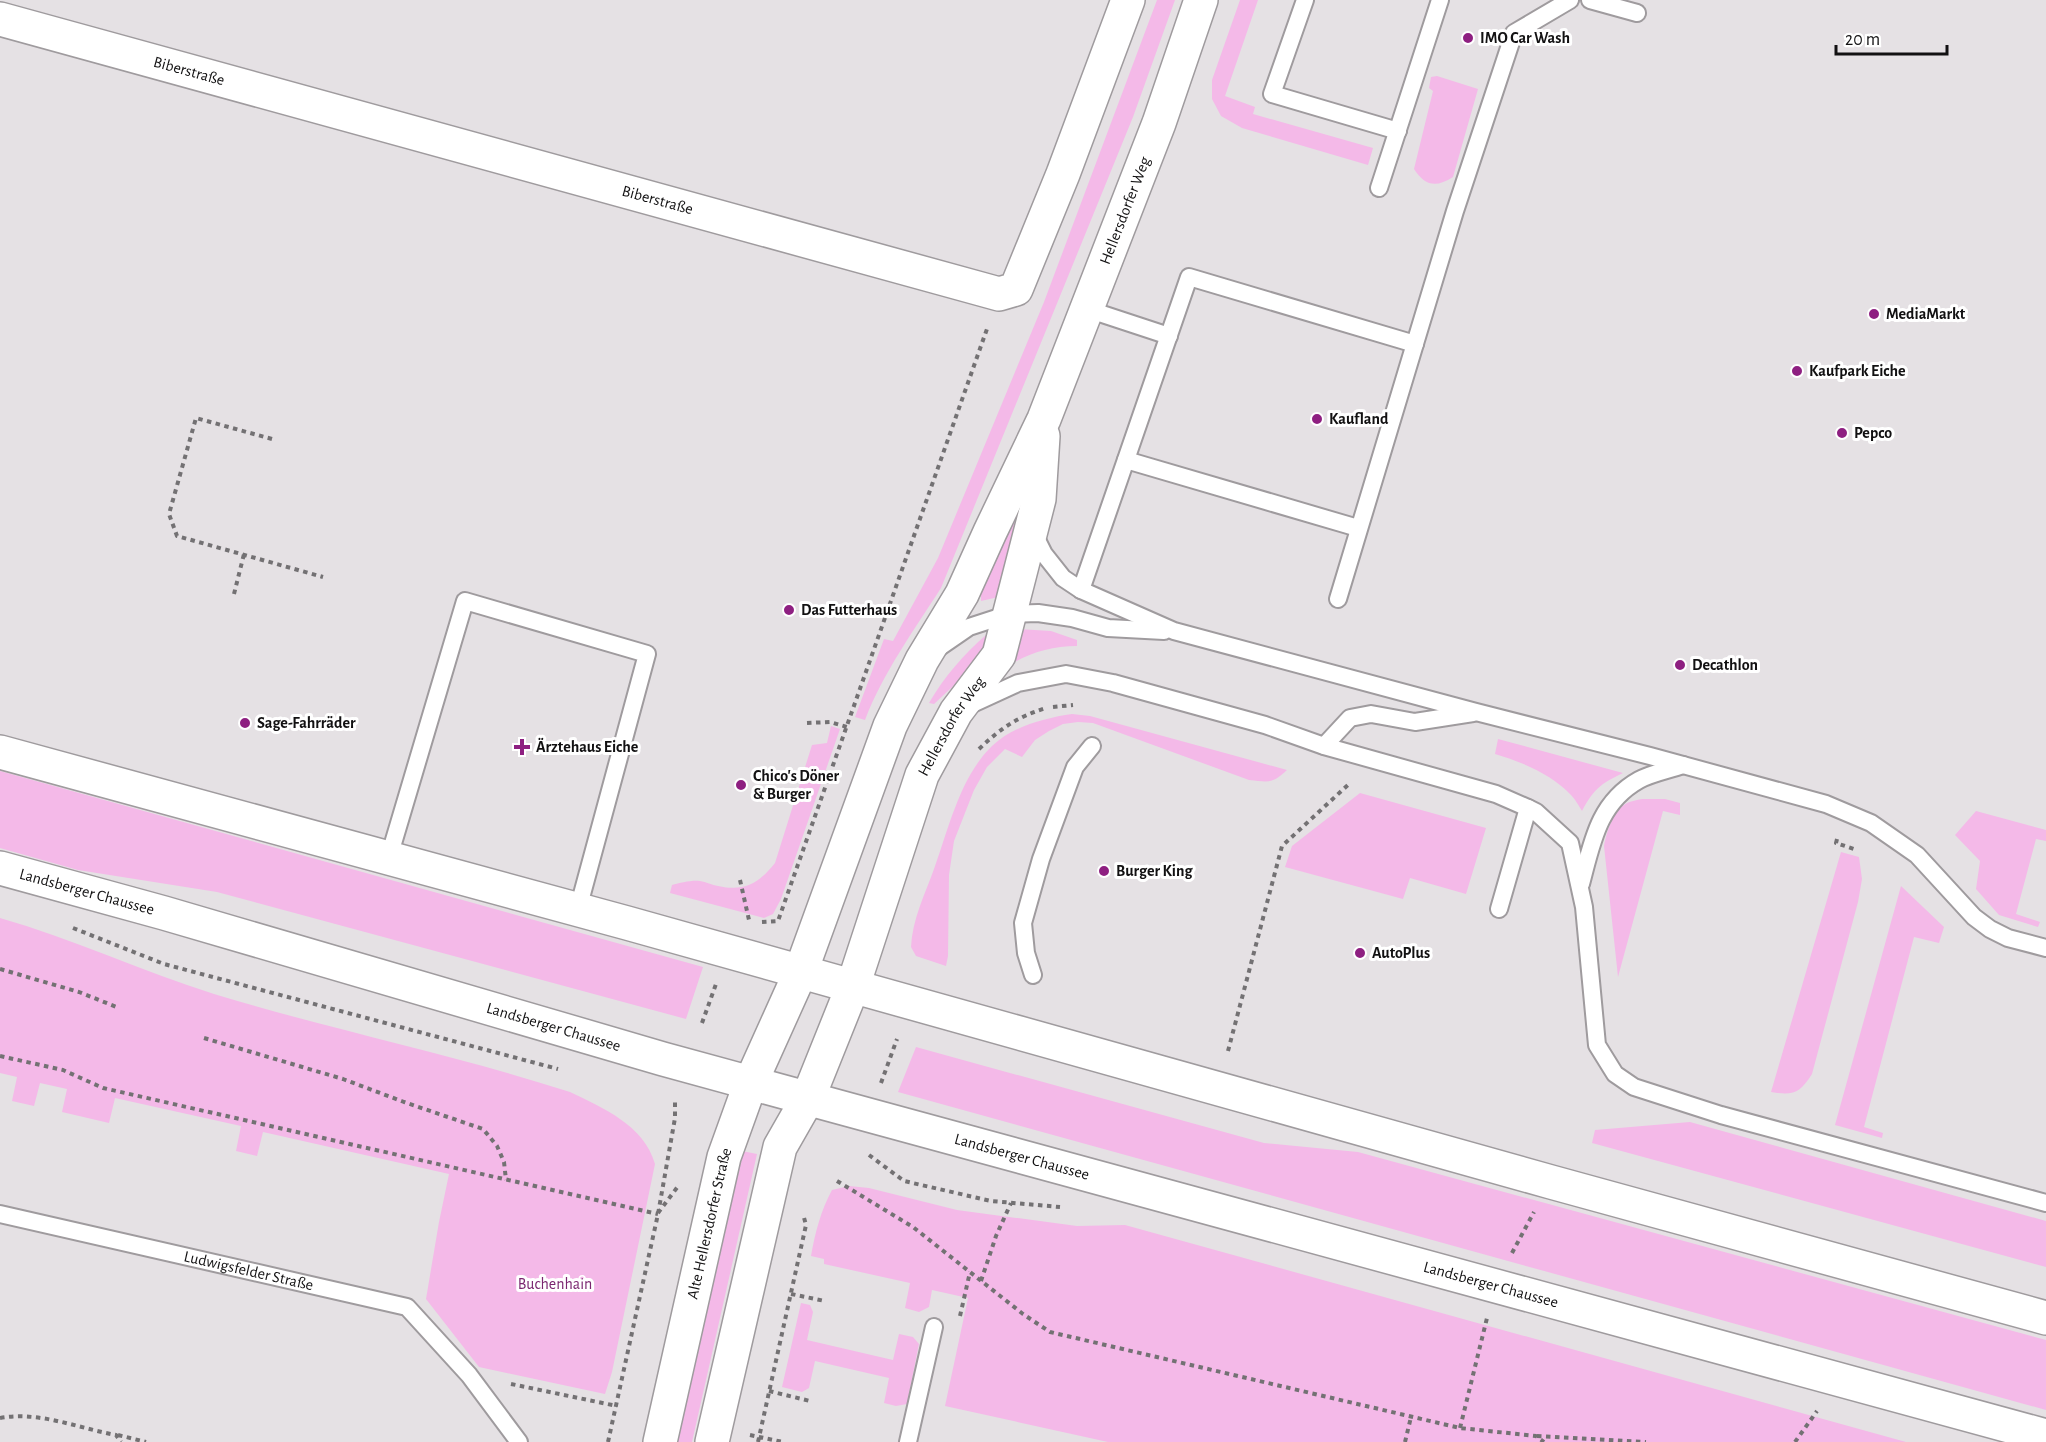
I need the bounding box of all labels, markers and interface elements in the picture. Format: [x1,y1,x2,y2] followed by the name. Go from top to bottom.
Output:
[1836,18,1947,56] scale bar
[1480,30,1570,46] place label: IMO Car Wash
[1461,31,1475,45] marker: IMO Car Wash
[1845,31,1880,49] text: 20 m
[152,54,226,88] street label: Biberstraße
[1097,154,1153,267] street label: Hellersdorfer Weg
[620,183,695,217] street label: Biberstraße
[1886,306,1966,322] place label: MediaMarkt
[1867,307,1881,321] marker: MediaMarkt
[1809,363,1906,379] place label: Kaufpark Eiche
[1790,364,1804,378] marker: Kaufpark Eiche
[1329,411,1389,427] place label: Kaufland
[1310,412,1324,426] marker: Kaufland
[1854,425,1892,441] place label: Pepco
[1835,426,1849,440] marker: Pepco
[801,602,897,618] place label: Das Futterhaus
[782,603,796,617] marker: Das Futterhaus
[1692,657,1758,673] place label: Decathlon
[1673,658,1687,672] marker: Decathlon
[915,673,988,779] street label: Hellersdorfer Weg
[257,715,356,731] place label: Sage-Fahrräder
[238,716,252,730] marker: Sage-Fahrräder
[536,737,639,755] place label: Ärztehaus Eiche
[513,738,531,756] marker: Ärztehaus Eiche
[753,768,840,802] place label: Chico's Döner & Burger
[734,778,748,792] marker: Chico's Döner & Burger
[1116,863,1193,879] place label: Burger King
[1097,864,1111,878] marker: Burger King
[18,866,156,918] street label: Landsberger Chaussee
[1372,945,1430,961] place label: AutoPlus
[1353,946,1367,960] marker: AutoPlus
[485,1000,623,1054] street label: Landsberger Chaussee
[953,1131,1091,1183] street label: Landsberger Chaussee
[684,1146,735,1301] street label: Alte Hellersdorfer Straße
[182,1248,315,1293] street label: Ludwigsfelder Straße
[1422,1259,1560,1311] street label: Landsberger Chaussee
[518,1276,592,1292] park label: Buchenhain

